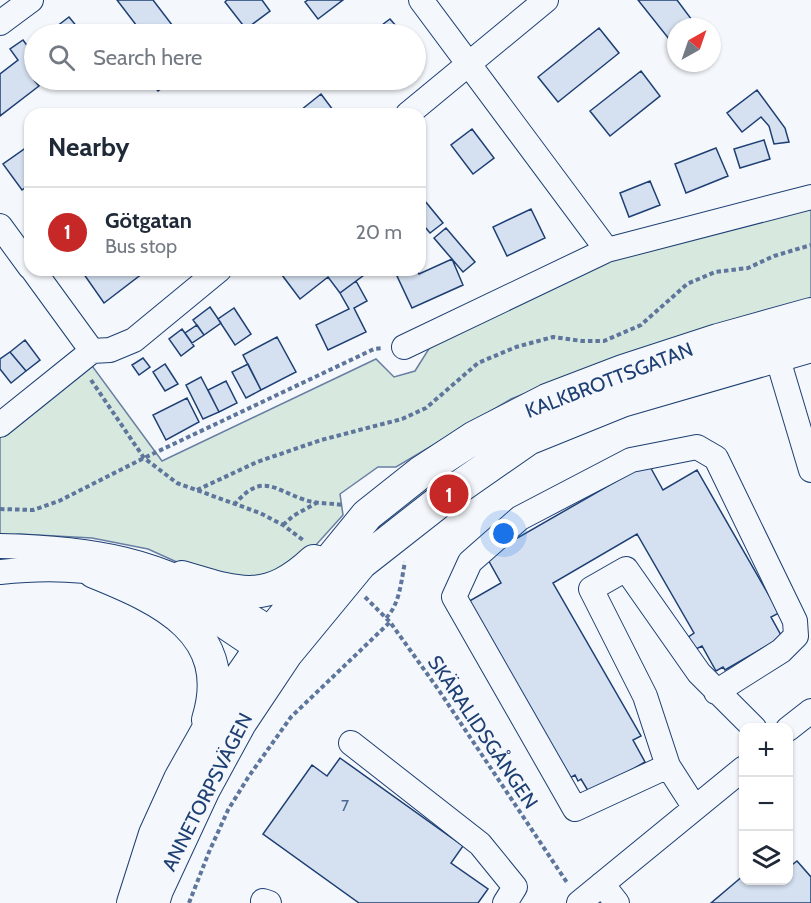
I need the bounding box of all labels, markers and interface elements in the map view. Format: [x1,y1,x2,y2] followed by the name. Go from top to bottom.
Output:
[667,18,721,72] north arrow
[24,24,426,90] search box
[45,41,78,74] icon: search
[93,44,202,71] text: Search here
[48,131,129,163] text: Nearby
[105,207,192,234] text: Götgatan
[64,220,71,244] text: 1
[356,220,402,244] text: 20 m
[105,234,177,258] text: Bus stop
[522,337,696,423] street label: KALKBROTTSGATAN
[430,472,468,516] pin: 1
[489,519,518,548] your location
[423,651,543,813] street label: SKÄRALIDSGÅNGEN
[157,709,257,875] street label: ANNETORPSVÄGEN
[739,723,793,885] map controls
[739,723,793,777] button: +
[739,777,793,831] button: −
[341,796,349,815] house number: 7
[739,831,793,885] button: layers

